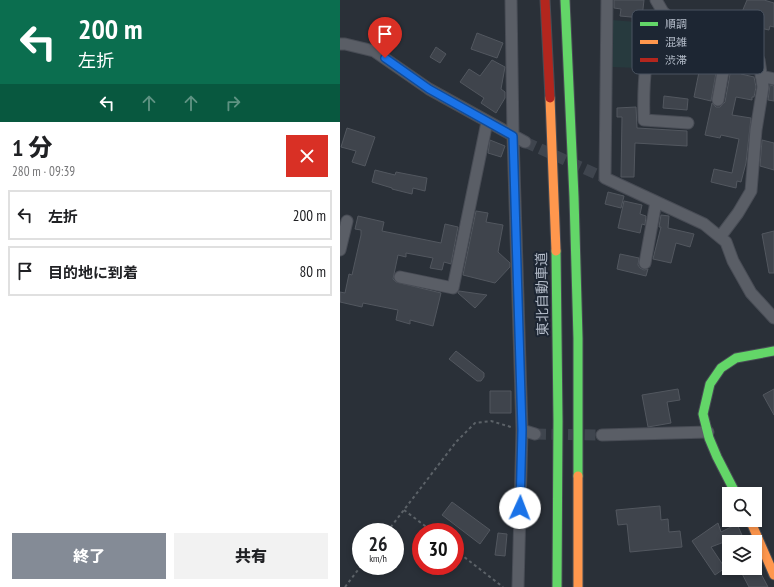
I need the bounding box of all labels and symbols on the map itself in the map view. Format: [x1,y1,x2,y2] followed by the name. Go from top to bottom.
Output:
[632,10,764,74] legend
[368,17,402,58] pin
[665,17,687,31] text: 順調
[665,35,687,49] text: 混雑
[665,53,687,67] text: 渋滞
[532,252,552,336] street label: 東北自動車道
[499,487,541,529] position arrow
[412,523,464,575] speed limit sign: 30

